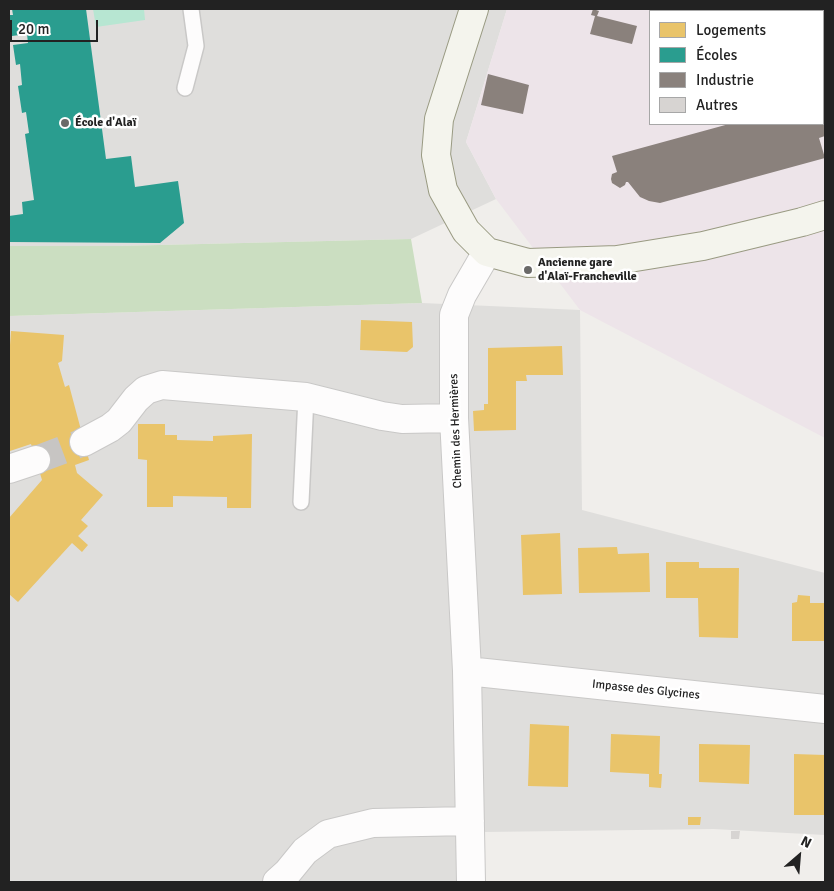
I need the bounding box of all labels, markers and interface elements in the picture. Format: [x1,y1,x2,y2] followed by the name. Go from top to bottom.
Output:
[12,10,100,42] scale bar
[649,10,824,125] legend
[18,20,49,38] text: 20 m
[696,21,766,39] text: Logements
[696,46,737,64] text: Écoles
[696,71,754,89] text: Industrie
[696,96,738,114] text: Autres
[75,116,136,130] place label: École d'Alaï
[59,117,71,129] marker: École d'Alaï
[538,256,637,284] place label: Ancienne gare d'Alaï-Francheville
[522,264,534,276] marker: Ancienne gare d'Alaï-Francheville
[447,373,465,489] street label: Chemin des Hermières
[591,677,701,703] street label: Impasse des Glycines
[774,831,824,881] north arrow
[798,832,814,852] text: N

